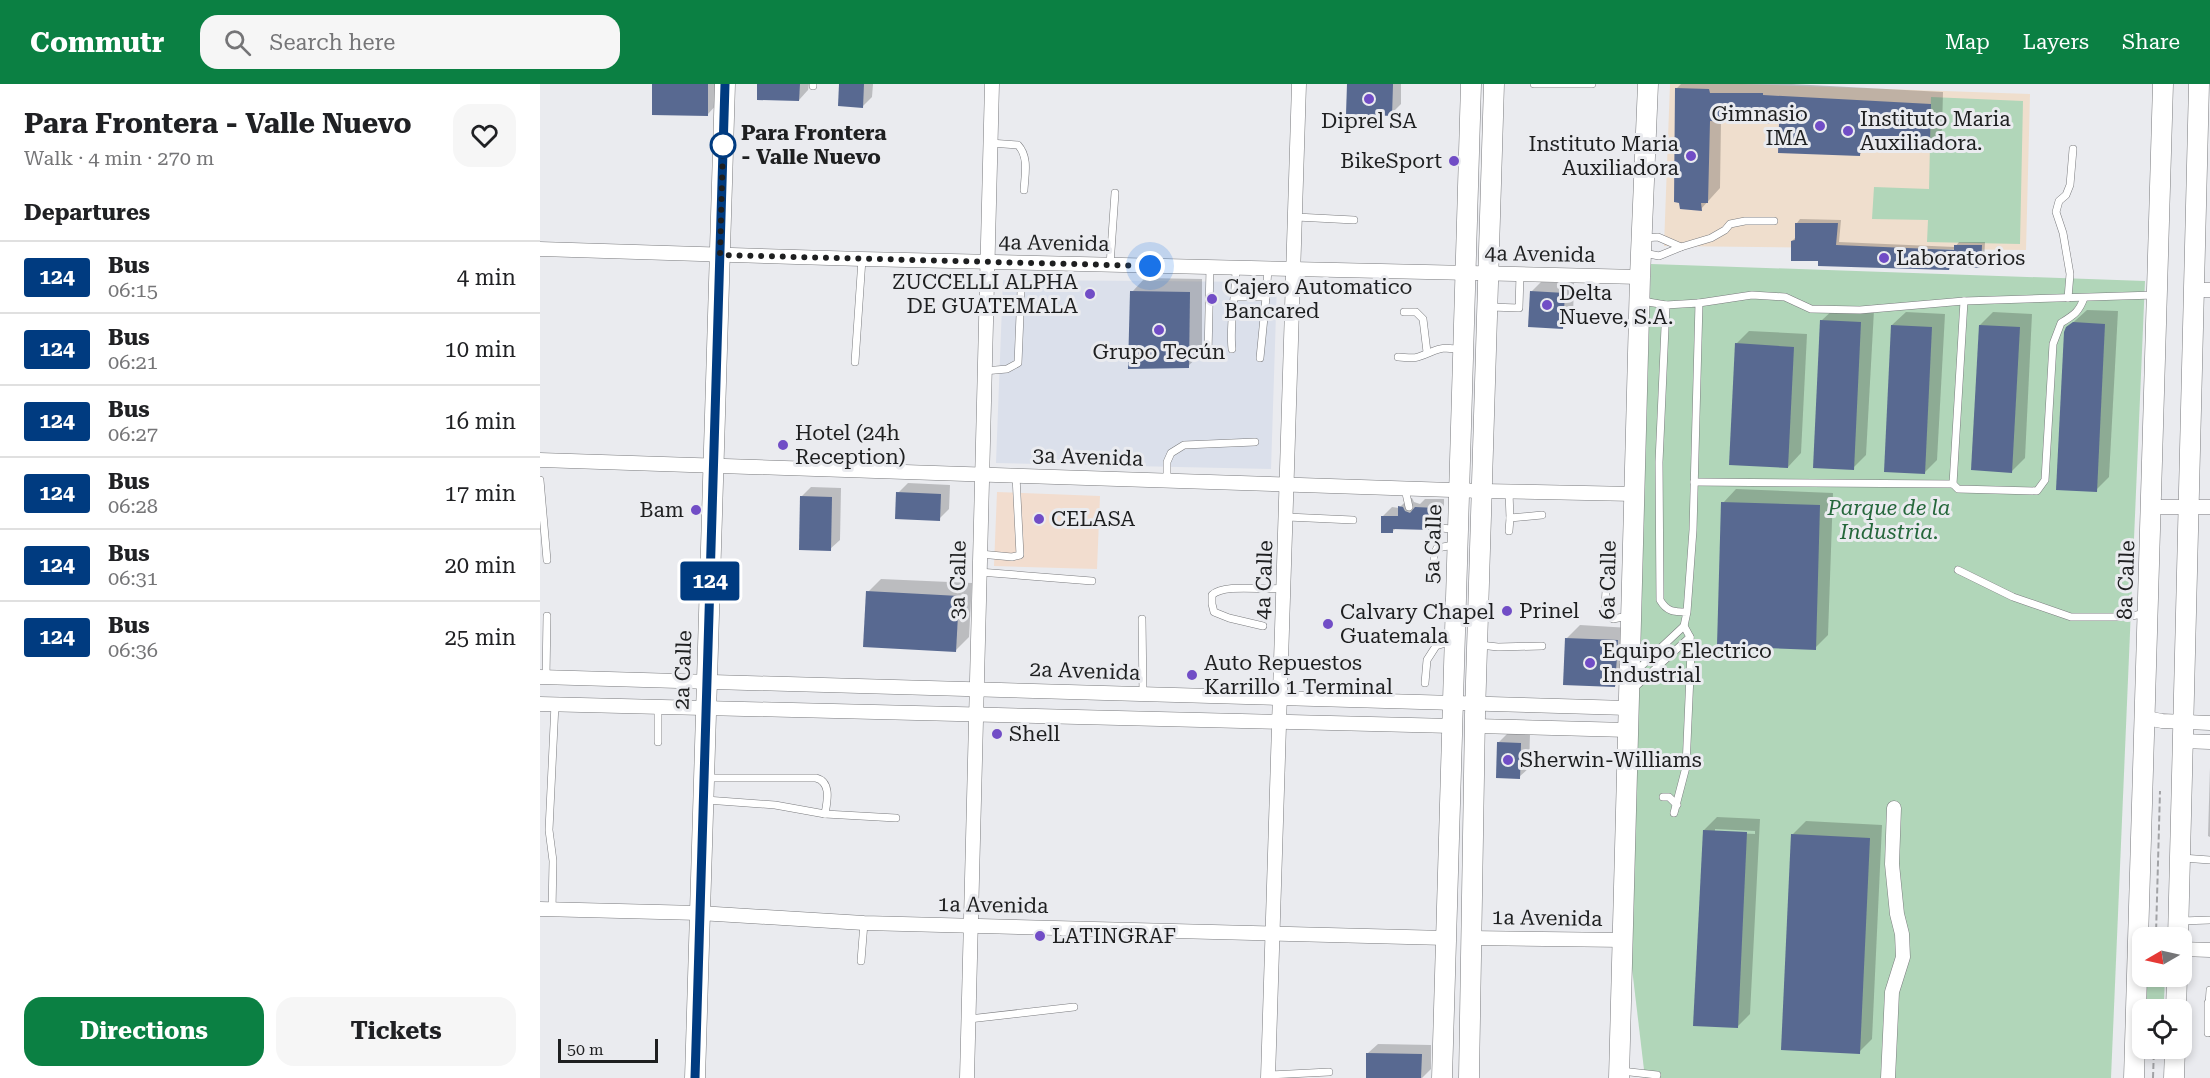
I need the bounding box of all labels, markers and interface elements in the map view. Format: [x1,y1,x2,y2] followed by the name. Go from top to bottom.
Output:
[200,15,620,69] search box
[30,26,164,59] text: Commutr
[221,26,254,59] icon: search
[269,30,395,55] text: Search here
[1945,30,1990,54] text: Map
[2023,30,2089,54] text: Layers
[2122,30,2180,54] text: Share
[1362,92,1376,106] marker: Diprel SA
[1711,102,1808,150] place label: Gimnasio IMA
[453,104,516,167] button: heart
[24,107,412,140] text: Para Frontera - Valle Nuevo
[1860,107,2011,155] place label: Instituto Maria Auxiliadora.
[1321,109,1417,133] place label: Diprel SA
[1813,119,1827,133] marker: Gimnasio IMA
[741,121,887,169] place label: Para Frontera - Valle Nuevo
[1841,124,1855,138] marker: Instituto Maria Auxiliadora.
[710,132,736,158] marker: Para Frontera - Valle Nuevo
[1528,132,1680,180] place label: Instituto Maria Auxiliadora
[24,146,214,170] text: Walk · 4 min · 270 m
[1340,149,1442,173] place label: BikeSport
[1684,149,1698,163] marker: Instituto Maria Auxiliadora
[1447,154,1461,168] marker: BikeSport
[24,200,150,225] text: Departures
[998,230,1110,256] street label: 4a Avenida
[1484,241,1596,267] street label: 4a Avenida
[1896,246,2025,270] place label: Laboratorios
[1135,251,1165,281] your location
[1877,251,1891,265] marker: Laboratorios
[108,253,150,278] text: Bus
[39,265,75,289] text: 124
[457,265,516,290] text: 4 min
[892,270,1078,318] place label: ZUCCELLI ALPHA DE GUATEMALA
[1224,275,1412,323] place label: Cajero Automatico Bancared
[108,278,158,302] text: 06:15
[1559,281,1673,329] place label: Delta Nueve, S.A.
[1083,287,1097,301] marker: ZUCCELLI ALPHA DE GUATEMALA
[1205,292,1219,306] marker: Cajero Automatico Bancared
[1540,298,1554,312] marker: Delta Nueve, S.A.
[1152,323,1166,337] marker: Grupo Tecún
[108,325,150,350] text: Bus
[39,337,75,361] text: 124
[445,337,516,362] text: 10 min
[1093,340,1226,364] place label: Grupo Tecún
[108,350,158,374] text: 06:21
[108,397,150,422] text: Bus
[39,409,75,433] text: 124
[445,409,516,434] text: 16 min
[795,421,906,469] place label: Hotel (24h Reception)
[108,422,158,446] text: 06:27
[776,438,790,452] marker: Hotel (24h Reception)
[1032,443,1144,471] street label: 3a Avenida
[108,469,150,494] text: Bus
[39,481,75,505] text: 124
[445,481,516,506] text: 17 min
[108,494,158,518] text: 06:28
[1826,496,1951,544] park label: Parque de la Industria.
[640,498,684,522] place label: Bam
[689,503,703,517] marker: Bam
[1420,504,1446,584] street label: 5a Calle
[1051,507,1136,531] place label: CELASA
[1032,512,1046,526] marker: CELASA
[945,540,971,620] street label: 3a Calle
[1251,540,1277,620] street label: 4a Calle
[1595,540,1621,620] street label: 6a Calle
[2113,540,2139,620] street label: 8a Calle
[108,541,150,566] text: Bus
[39,553,75,577] text: 124
[445,553,516,578] text: 20 min
[676,562,744,600] line badge: 124
[108,566,158,590] text: 06:31
[692,569,728,593] text: 124
[1519,599,1580,623] place label: Prinel
[1340,600,1495,648] place label: Calvary Chapel Guatemala
[1500,604,1514,618] marker: Prinel
[108,613,150,638] text: Bus
[1321,617,1335,631] marker: Calvary Chapel Guatemala
[39,625,75,649] text: 124
[445,625,516,650] text: 25 min
[670,630,696,710] street label: 2a Calle
[108,638,158,662] text: 06:36
[1602,639,1772,687] place label: Equipo Electrico Industrial
[1204,651,1393,699] place label: Auto Repuestos Karrillo 1 Terminal
[1583,656,1597,670] marker: Equipo Electrico Industrial
[1029,657,1141,685] street label: 2a Avenida
[1185,668,1199,682] marker: Auto Repuestos Karrillo 1 Terminal
[1009,722,1060,746] place label: Shell
[990,727,1004,741] marker: Shell
[1520,748,1702,772] place label: Sherwin-Williams
[1501,753,1515,767] marker: Sherwin-Williams
[937,892,1049,918] street label: 1a Avenida
[1491,905,1603,931] street label: 1a Avenida
[1052,924,1176,948] place label: LATINGRAF
[2132,927,2192,987] north arrow
[2132,927,2192,1059] map controls
[1033,929,1047,943] marker: LATINGRAF
[24,997,264,1066] button: Directions
[276,997,516,1066] button: Tickets
[2132,999,2192,1059] button: locate
[558,1036,658,1064] scale bar
[567,1040,604,1059] text: 50 m

